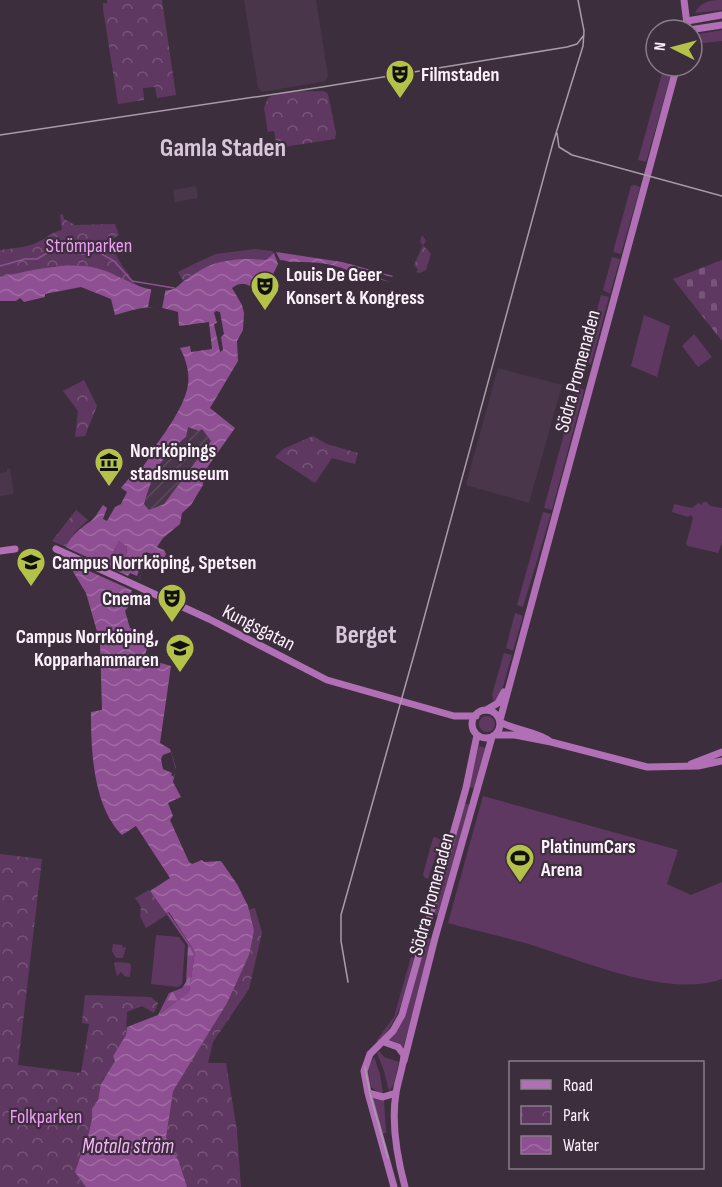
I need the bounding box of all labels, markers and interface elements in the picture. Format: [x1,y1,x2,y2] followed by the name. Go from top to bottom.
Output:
[644,18,704,78] north arrow
[651,41,670,52] text: N
[384,58,416,100] theatre icon: Filmstaden
[421,63,499,87] place label: Filmstaden
[160,133,286,164] district label: Gamla Staden
[46,234,132,258] park label: Strömparken
[286,263,425,310] place label: Louis De Geer Konsert & Kongress
[249,270,281,312] theatre icon: Louis De Geer Konsert & Kongress
[550,307,606,435] street label: Södra Promenaden
[130,439,229,486] place label: Norrköpings stadsmuseum
[93,446,125,488] museum icon: Norrköpings stadsmuseum
[15,546,47,588] school or university icon: Campus Norrköping, Spetsen
[52,551,256,575] place label: Campus Norrköping, Spetsen
[156,582,188,624] theatre icon: Cnema
[102,587,151,611] place label: Cnema
[218,599,299,656] street label: Kungsgatan
[335,620,397,651] district label: Berget
[16,625,159,672] place label: Campus Norrköping, Kopparhammaren
[164,632,196,674] school or university icon: Campus Norrköping, Kopparhammaren
[404,830,460,958] street label: Södra Promenaden
[540,835,636,882] place label: PlatinumCars Arena
[504,842,536,884] sports icon: PlatinumCars Arena
[509,1061,704,1169] legend
[563,1075,593,1096] text: Road
[10,1105,82,1129] park label: Folkparken
[563,1105,589,1126] text: Park
[82,1134,174,1159] water label: Motala ström
[563,1135,599,1156] text: Water

